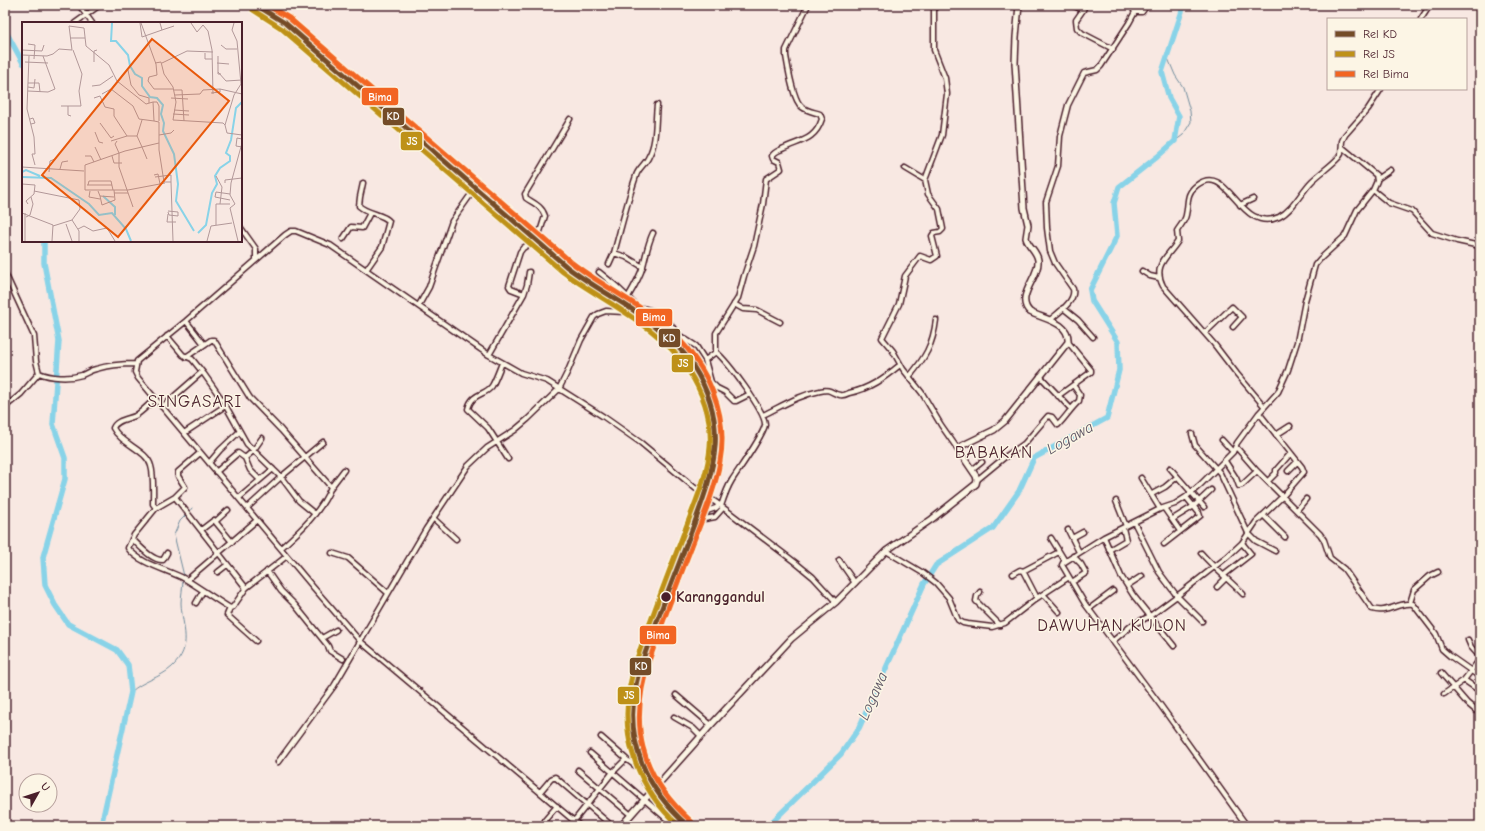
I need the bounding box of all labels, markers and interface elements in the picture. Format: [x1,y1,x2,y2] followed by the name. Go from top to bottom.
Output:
[1327,18,1467,90] legend
[22,22,242,242] inset map
[1363,27,1397,41] text: Rel KD
[1363,47,1395,61] text: Rel JS
[1363,67,1409,81] text: Rel Bima
[361,87,399,106] line badge: Bima
[368,91,392,104] text: Bima
[382,107,405,126] line badge: KD
[386,110,400,123] text: KD
[400,131,423,151] line badge: JS
[406,135,418,148] text: JS
[635,308,673,327] line badge: Bima
[642,311,666,324] text: Bima
[658,328,681,348] line badge: KD
[662,332,676,345] text: KD
[671,354,694,373] line badge: JS
[677,357,689,370] text: JS
[148,392,242,411] district label: SINGASARI
[1044,418,1096,458] water label: Logawa
[955,443,1033,462] district label: BABAKAN
[676,588,765,606] place label: Karanggandul
[659,590,673,604] marker: Karanggandul
[1037,616,1187,635] district label: DAWUHAN KULON
[639,625,677,645] line badge: Bima
[646,629,670,642] text: Bima
[629,657,652,676] line badge: KD
[634,660,648,673] text: KD
[854,669,892,723] water label: Logawa
[617,686,640,705] line badge: JS
[623,689,635,702] text: JS
[18,773,58,813] north arrow
[38,780,53,794] text: U

